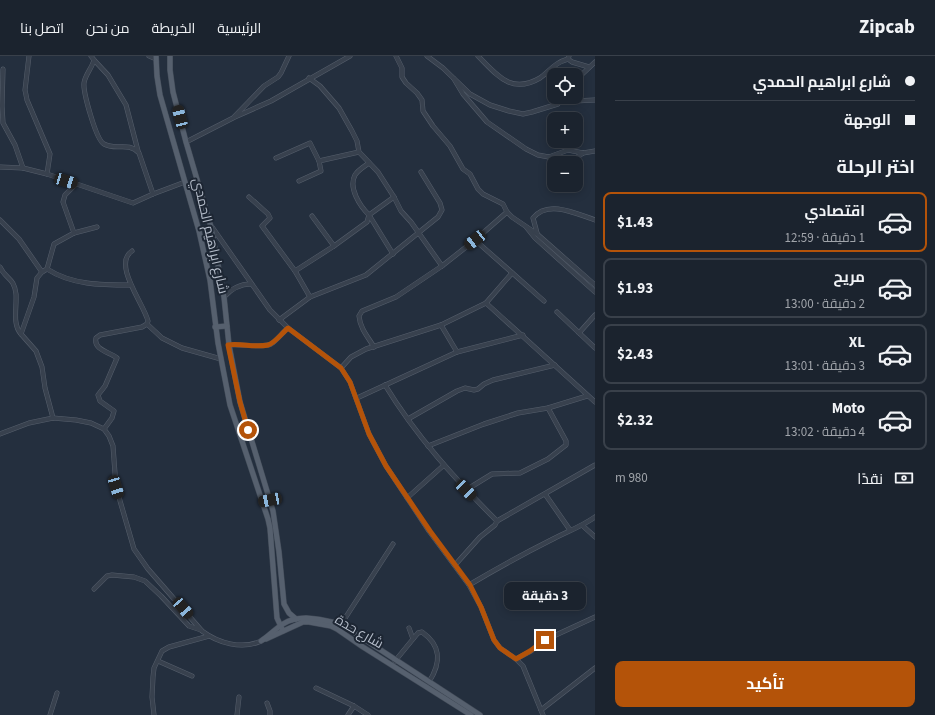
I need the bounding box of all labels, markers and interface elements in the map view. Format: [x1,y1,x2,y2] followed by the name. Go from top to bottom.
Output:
[859,14,915,41] text: Zipcab
[20,19,64,39] text: اتصل بنا
[86,19,130,39] text: من نحن
[152,19,195,39] text: الخريطة
[217,19,261,39] text: الرئيسية
[547,68,583,192] map controls
[547,68,583,104] button: locate
[753,72,891,93] text: شارع ابراهيم الحمدي
[171,104,189,130] car
[844,110,891,131] text: الوجهة
[547,112,583,148] button: +
[837,155,915,180] text: اختر الرحلة
[547,156,583,192] button: −
[53,172,79,190] car
[186,176,233,296] street label: شارع ابراهيم الحمدي
[805,201,865,222] text: اقتصادي
[877,204,913,240] icon: car
[617,212,653,233] text: $1.43
[462,228,488,252] car
[785,229,865,247] text: 1 دقيقة · 12:59
[833,267,865,288] text: مريح
[877,270,913,306] icon: car
[617,278,653,299] text: $1.93
[785,295,865,313] text: 2 دقيقة · 13:00
[849,332,865,353] text: XL
[877,336,913,372] icon: car
[617,344,653,365] text: $2.43
[785,357,865,375] text: 3 دقيقة · 13:01
[832,398,865,419] text: Moto
[877,402,913,438] icon: car
[617,410,653,431] text: $2.32
[239,421,257,439] route start
[785,423,865,441] text: 4 دقيقة · 13:02
[893,467,915,489] icon: cash
[615,469,648,487] text: 980 m
[857,469,883,490] text: نقدًا
[107,474,125,500] car
[453,477,479,503] car
[257,492,283,508] car
[504,582,586,610] callout: 3 دقيقة
[522,587,568,605] text: 3 دقيقة
[171,595,195,621] car
[331,610,387,654] street label: شارع حدة
[536,631,554,649] route end
[615,661,915,707] button: تأكيد

